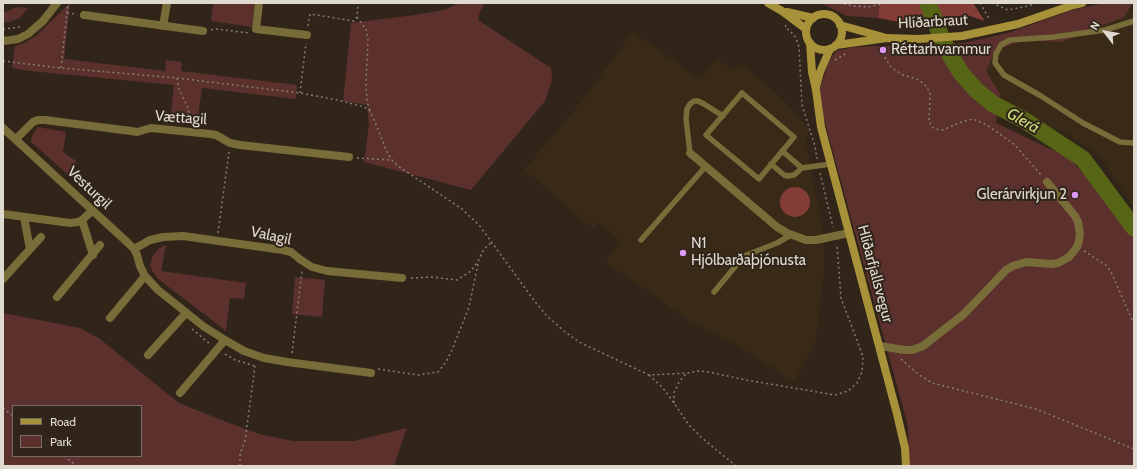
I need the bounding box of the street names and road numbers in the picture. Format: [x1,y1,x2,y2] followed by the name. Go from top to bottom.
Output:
[898,11,968,33] street label: Hlíðarbraut
[154,107,208,129] street label: Vættagil
[63,163,115,213] street label: Vesturgil
[249,223,293,249] street label: Valagil
[853,223,897,325] street label: Hlíðarfjallsvegur

